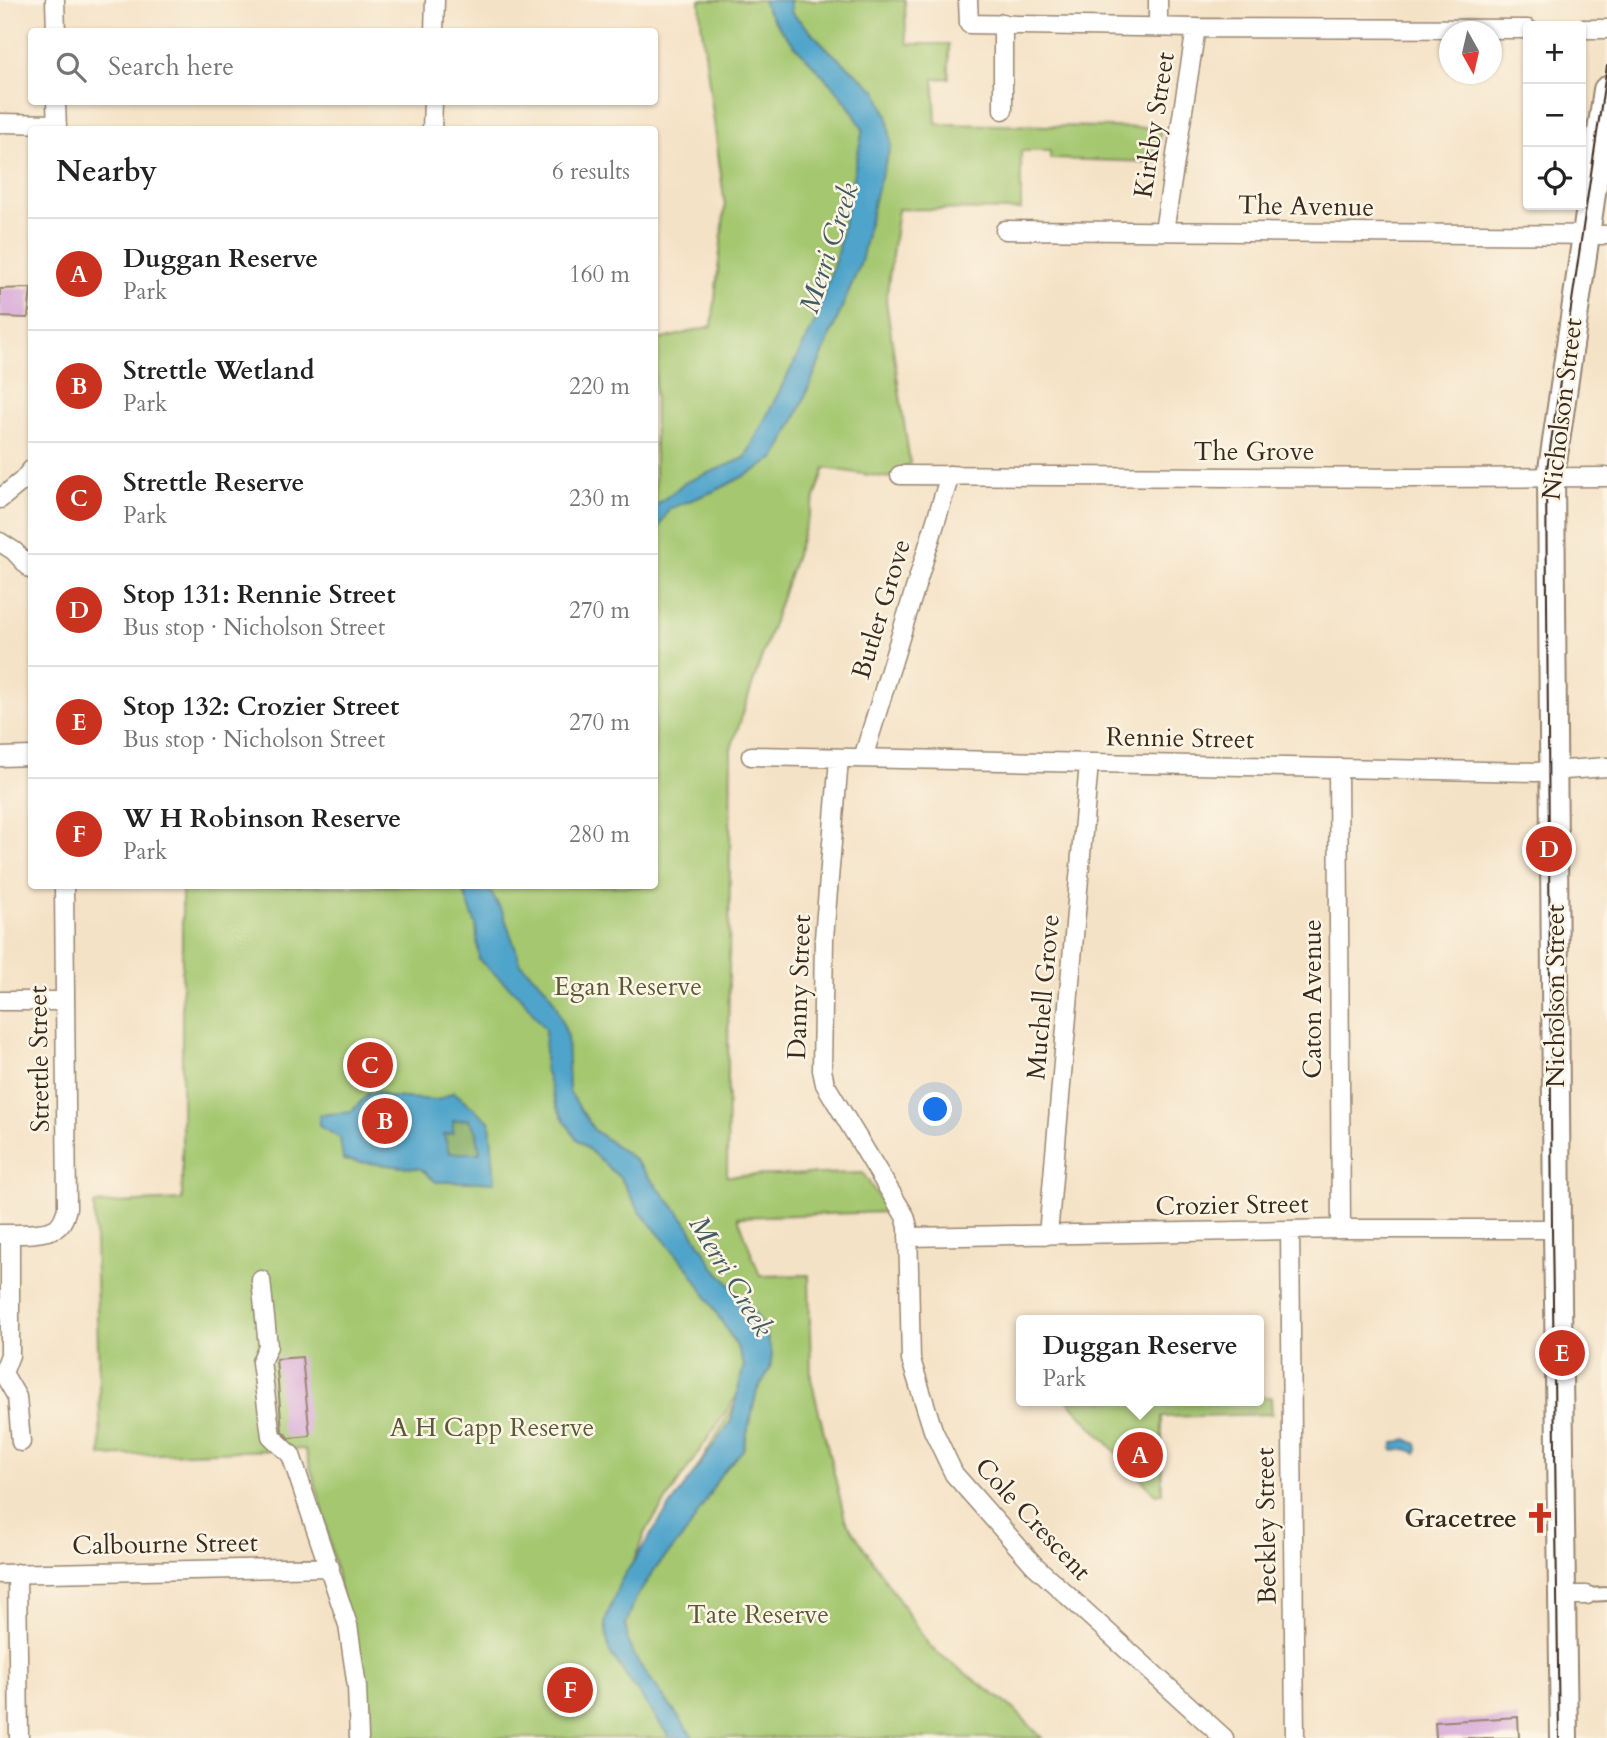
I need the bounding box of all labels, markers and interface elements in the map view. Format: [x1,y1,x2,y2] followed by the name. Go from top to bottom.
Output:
[1439,21,1502,84] north arrow
[1523,21,1586,210] map controls
[1523,21,1586,84] button: +
[28,28,658,105] search box
[52,48,90,86] icon: search
[108,49,234,84] text: Search here
[1125,50,1183,200] street label: Kirkby Street
[1523,84,1586,147] button: −
[1523,147,1586,210] button: locate
[56,151,157,192] text: Nearby
[552,156,630,187] text: 6 results
[790,178,868,318] water label: Merri Creek
[1237,187,1375,225] street label: The Avenue
[123,241,318,276] text: Duggan Reserve
[70,259,88,290] text: A
[569,259,630,290] text: 160 m
[123,276,167,307] text: Park
[1533,316,1591,502] street label: Nicholson Street
[123,353,315,388] text: Strettle Wetland
[71,371,87,402] text: B
[569,371,630,402] text: 220 m
[123,388,167,419] text: Park
[1193,434,1315,469] street label: The Grove
[123,465,304,500] text: Strettle Reserve
[70,483,88,514] text: C
[569,483,630,514] text: 230 m
[123,500,167,531] text: Park
[843,535,919,683] street label: Butler Grove
[123,577,396,612] text: Stop 131: Rennie Street
[69,595,89,626] text: D
[569,595,630,626] text: 270 m
[123,612,385,643] text: Bus stop · Nicholson Street
[123,689,399,724] text: Stop 132: Crozier Street
[72,707,86,738] text: E
[569,707,630,738] text: 270 m
[1106,719,1254,757] street label: Rennie Street
[123,724,385,755] text: Bus stop · Nicholson Street
[123,801,401,836] text: W H Robinson Reserve
[72,819,86,850] text: F
[569,819,630,850] text: 280 m
[1526,823,1572,875] pin: D
[123,836,167,867] text: Park
[1538,904,1573,1088] street label: Nicholson Street
[1018,913,1068,1081] street label: Muchell Grove
[779,914,819,1060] street label: Danny Street
[1295,919,1330,1079] street label: Caton Avenue
[554,969,702,1004] park label: Egan Reserve
[20,985,58,1133] street label: Strettle Street
[347,1039,393,1091] pin: C
[918,1092,952,1126] your location
[362,1095,408,1147] pin: B
[1155,1186,1309,1224] street label: Crozier Street
[680,1208,782,1344] water label: Merri Creek
[1016,1315,1264,1406] popup
[1539,1327,1585,1379] pin: E
[1042,1328,1238,1363] text: Duggan Reserve
[1042,1363,1087,1394] text: Park
[390,1410,594,1445] park label: A H Capp Reserve
[1117,1429,1163,1481] pin: A
[1247,1447,1285,1605] street label: Beckley Street
[967,1450,1099,1588] street label: Cole Crescent
[1404,1501,1517,1536] place label: Gracetree
[1523,1501,1557,1535] church icon: Gracetree
[72,1525,258,1563] street label: Calbourne Street
[687,1597,829,1632] park label: Tate Reserve
[547,1664,593,1716] pin: F

